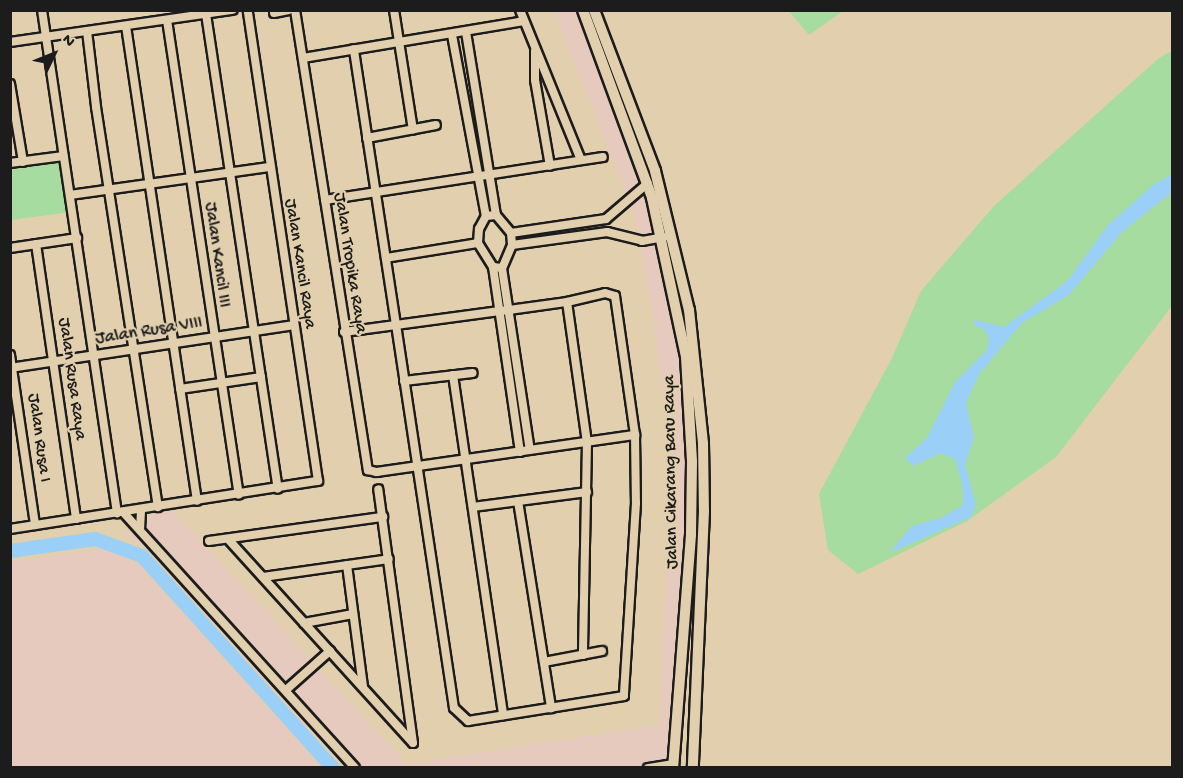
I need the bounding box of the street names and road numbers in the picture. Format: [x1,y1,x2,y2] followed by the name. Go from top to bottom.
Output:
[327,191,371,335] street label: Jalan Tropika Raya
[278,197,320,331] street label: Jalan Kancil Raya
[198,201,234,309] street label: Jalan Kancil III
[94,313,204,351] street label: Jalan Rusa VIII
[52,316,90,442] street label: Jalan Rusa Raya
[660,375,684,569] street label: Jalan Cikarang Baru Raya
[21,392,55,484] street label: Jalan Rusa I

